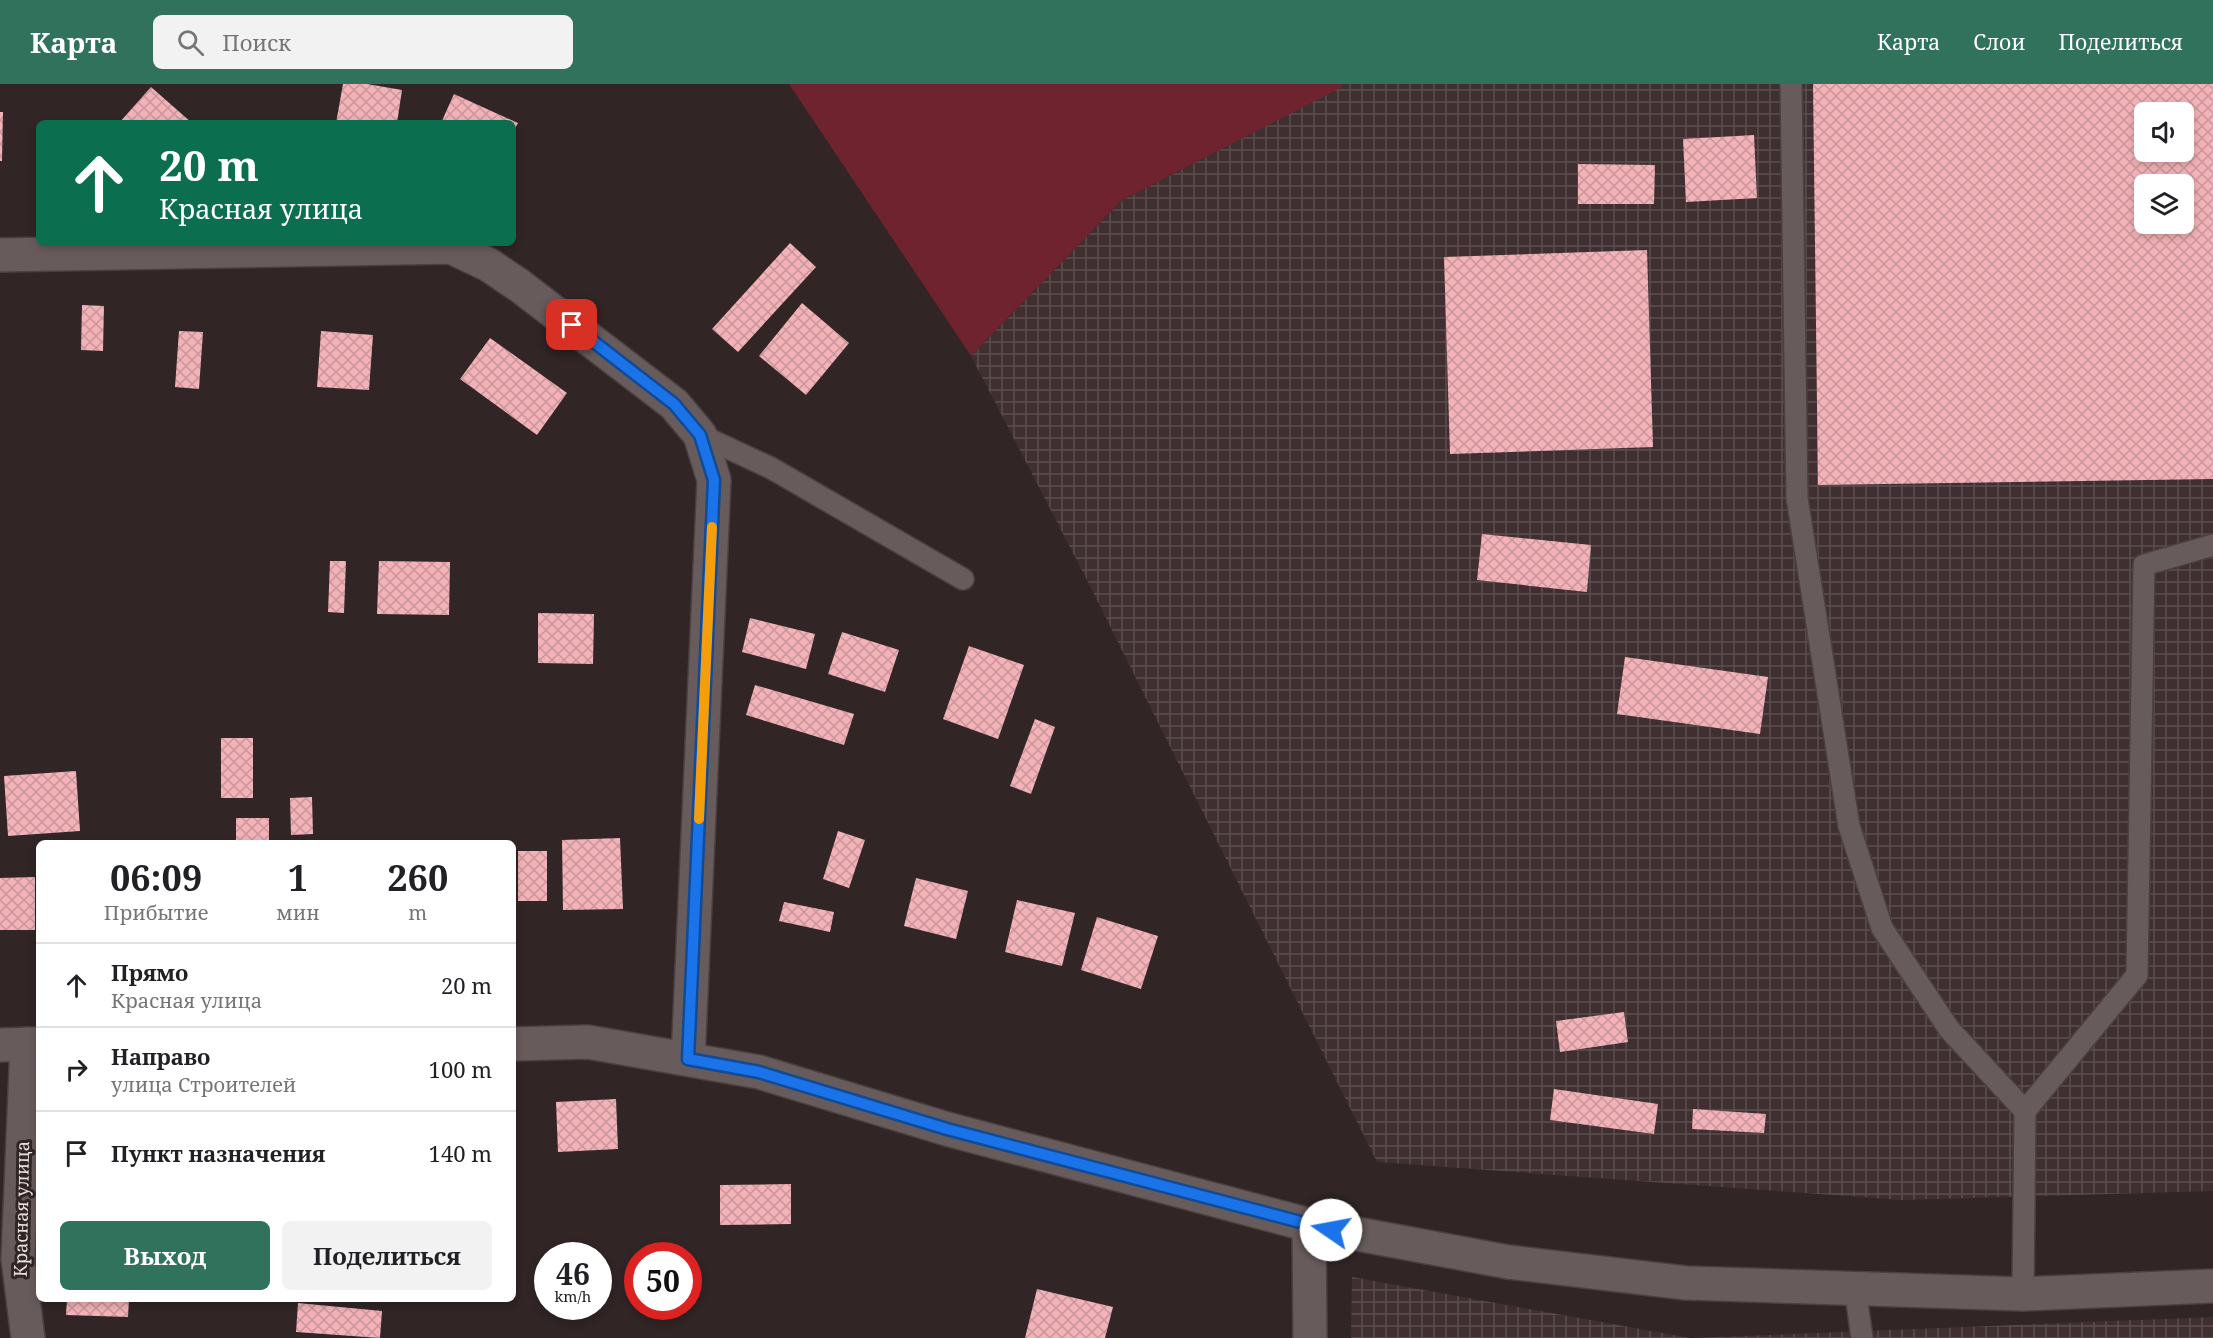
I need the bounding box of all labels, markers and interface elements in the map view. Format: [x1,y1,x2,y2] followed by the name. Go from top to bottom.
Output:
[153,15,573,69] search box
[30,23,117,61] text: Карта
[174,26,207,59] icon: search
[222,27,291,57] text: Поиск
[1877,28,1940,56] text: Карта
[1973,28,2025,56] text: Слои
[2058,28,2183,56] text: Поделиться
[2134,102,2194,234] map controls
[2134,102,2194,162] button: sound
[159,136,259,193] text: 20 m
[60,144,138,222] icon: ahead
[2134,174,2194,234] button: layers
[159,190,363,227] text: Красная улица
[546,299,597,350] pin
[555,308,588,341] icon: arrive
[110,853,202,902] text: 06:09
[288,853,308,902] text: 1
[387,853,448,902] text: 260
[104,899,209,926] text: Прибытие
[276,899,320,926] text: мин
[408,899,427,926] text: m
[111,957,188,987] text: Прямо
[60,969,93,1002] icon: ahead
[441,970,492,1000] text: 20 m
[111,987,262,1014] text: Красная улица
[111,1041,210,1071] text: Направо
[60,1053,93,1086] icon: right
[429,1054,492,1084] text: 100 m
[111,1071,296,1098] text: улица Строителей
[60,1137,93,1170] icon: arrive
[111,1138,325,1168] text: Пункт назначения
[429,1138,492,1168] text: 140 m
[8,1141,34,1277] street label: Красная улица
[1299,1198,1363,1262] position arrow
[60,1221,270,1290] button: Выход
[282,1221,492,1290] button: Поделиться
[624,1242,702,1320] speed limit sign: 50
[556,1253,590,1294] text: 46
[555,1286,591,1306] text: km/h

